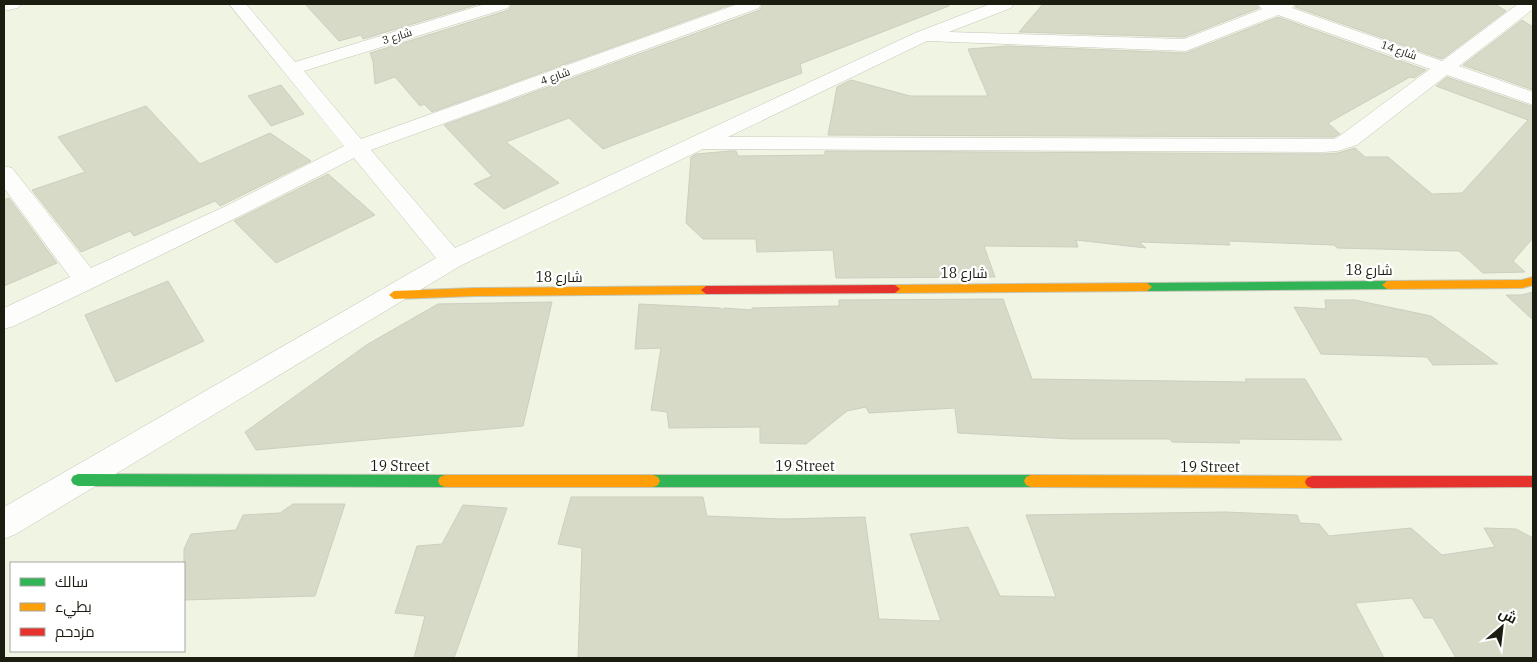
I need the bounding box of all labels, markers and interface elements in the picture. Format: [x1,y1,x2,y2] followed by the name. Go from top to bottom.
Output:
[380,25,414,48] street label: شارع 3
[1379,37,1419,64] street label: شارع 14
[538,64,572,89] street label: شارع 4
[1345,261,1393,279] street label: شارع 18
[940,264,988,282] street label: شارع 18
[535,268,583,286] street label: شارع 18
[370,457,430,475] street label: 19 Street
[775,457,835,475] street label: 19 Street
[1180,458,1240,476] street label: 19 Street
[10,562,185,652] legend
[55,572,88,591] text: سالك
[55,597,92,619] text: بطيء
[1477,602,1527,652] north arrow
[1496,603,1520,628] text: ش
[55,622,95,642] text: مزدحم

